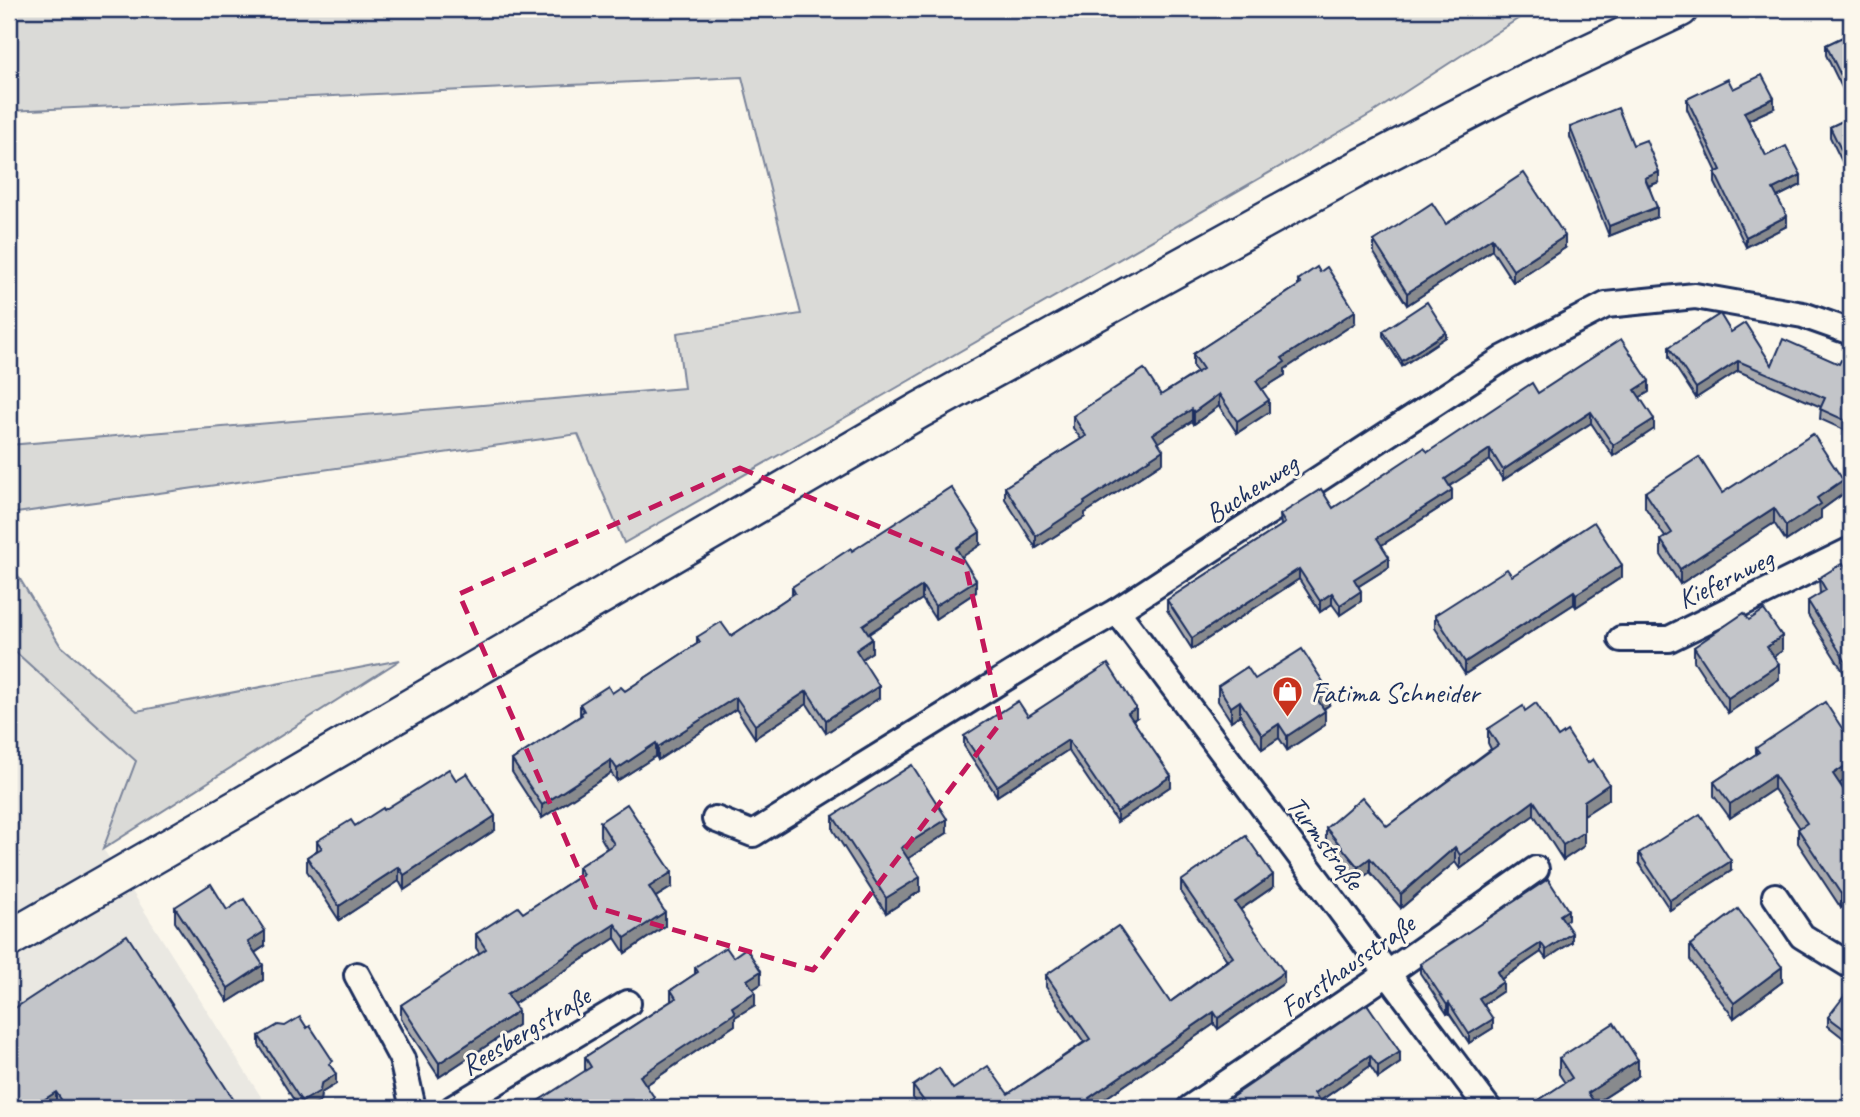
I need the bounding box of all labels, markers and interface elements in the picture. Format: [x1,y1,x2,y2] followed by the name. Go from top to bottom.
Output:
[1199,445,1306,531] street label: Buchenweg
[1672,539,1781,617] street label: Kiefernweg
[1271,675,1305,719] shop icon: Fatima Schneider
[1311,675,1482,710] place label: Fatima Schneider
[1279,789,1373,898] street label: Turmstraße
[1273,905,1423,1025] street label: Forsthausstraße
[454,977,598,1083] street label: Reesbergstraße

